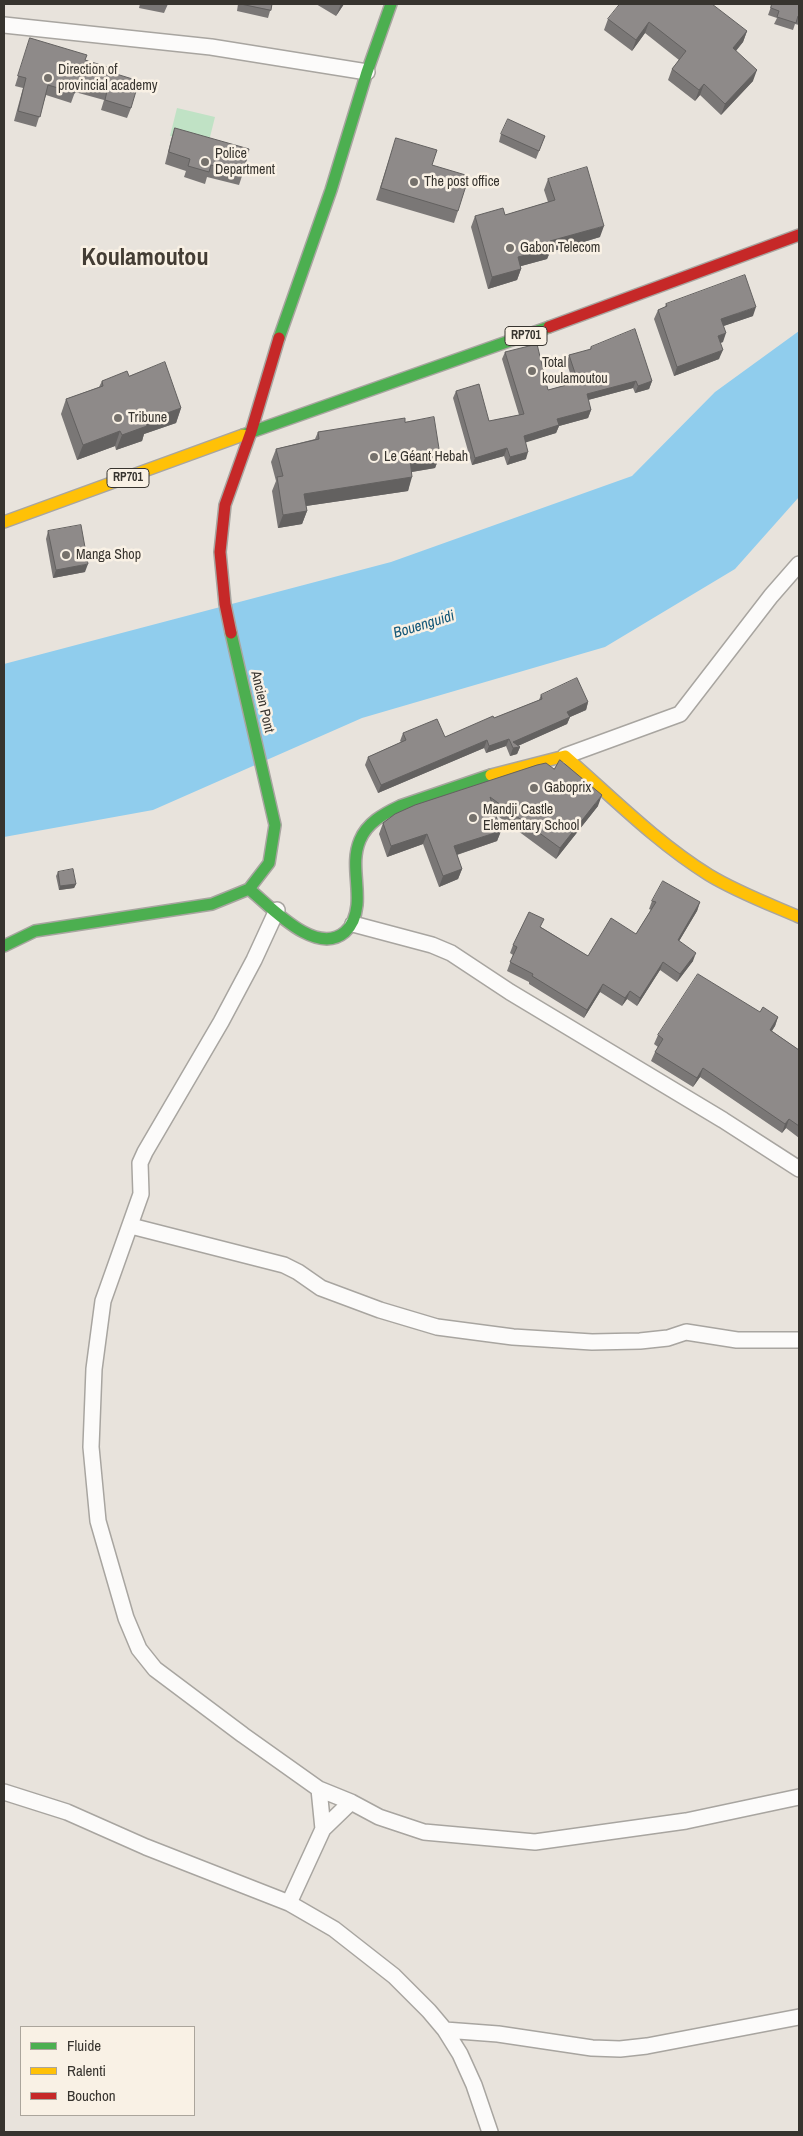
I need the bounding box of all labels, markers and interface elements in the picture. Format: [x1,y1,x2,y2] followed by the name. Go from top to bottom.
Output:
[58,62,158,94] place label: Direction of provincial academy
[42,72,54,84] marker: Direction of provincial academy
[215,146,275,178] place label: Police Department
[199,156,211,168] marker: Police Department
[424,174,500,190] place label: The post office
[408,176,420,188] marker: The post office
[520,240,600,256] place label: Gabon Telecom
[504,242,516,254] marker: Gabon Telecom
[82,245,208,273] district label: Koulamoutou
[505,326,547,346] road number: RP701
[542,355,608,388] place label: Total koulamoutou
[526,365,538,377] marker: Total koulamoutou
[128,410,167,426] place label: Tribune
[112,412,124,424] marker: Tribune
[384,449,468,465] place label: Le Géant Hebah
[368,451,380,463] marker: Le Géant Hebah
[107,468,149,488] road number: RP701
[76,547,141,563] place label: Manga Shop
[60,549,72,561] marker: Manga Shop
[391,607,457,643] water label: Bouenguidi
[247,670,277,734] street label: Ancien Pont
[544,780,591,796] place label: Gaboprix
[528,782,540,794] marker: Gaboprix
[483,802,579,834] place label: Mandji Castle Elementary School
[467,812,479,824] marker: Mandji Castle Elementary School
[20,2026,195,2116] legend
[67,2035,101,2056] text: Fluide
[67,2060,106,2081] text: Ralenti
[67,2085,116,2106] text: Bouchon

